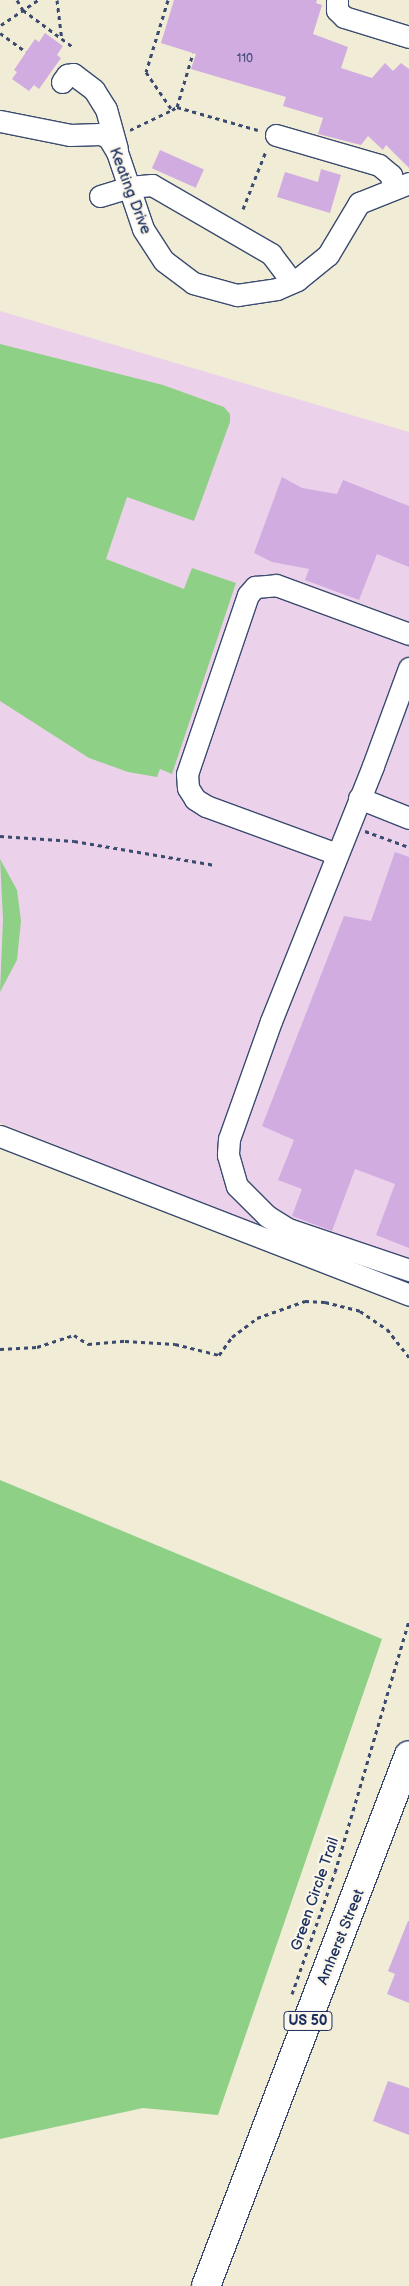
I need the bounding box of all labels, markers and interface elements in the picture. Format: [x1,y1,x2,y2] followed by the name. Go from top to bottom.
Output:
[237,52,253,66] house number: 110
[105,145,155,237] street label: Keating Drive
[287,1835,343,1953] street label: Green Circle Trail
[314,1887,368,1987] street label: Amherst Street
[283,2010,333,2032] road number: US 50

